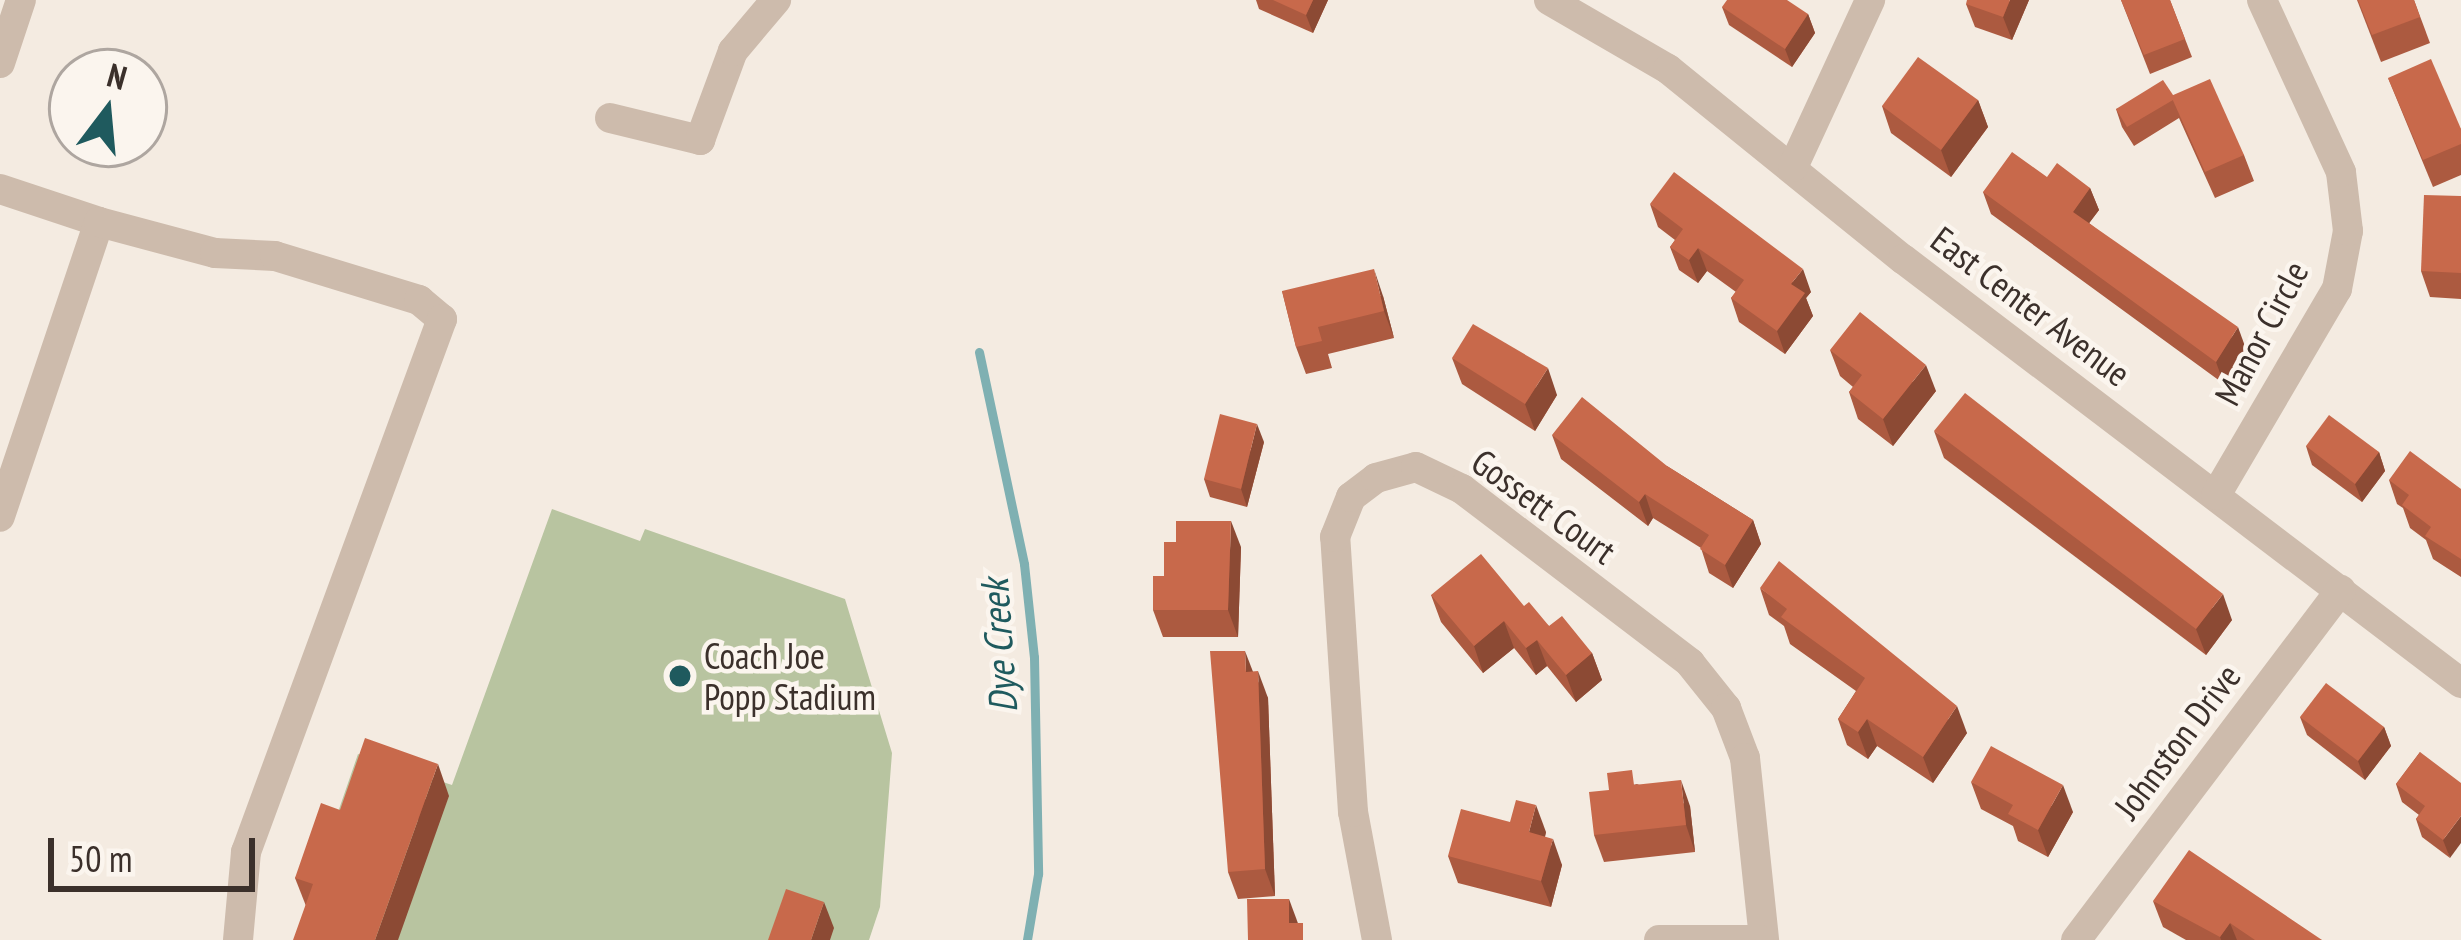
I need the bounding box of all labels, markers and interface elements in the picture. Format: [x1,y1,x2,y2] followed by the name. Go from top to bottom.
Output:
[48,48,168,168] north arrow
[103,53,132,99] text: N
[1923,217,2139,395] street label: East Center Avenue
[2205,254,2317,412] street label: Manor Circle
[1464,439,1624,573] street label: Gossett Court
[971,577,1027,715] water label: Dye Creek
[704,633,876,718] place label: Coach Joe Popp Stadium
[2105,655,2249,827] street label: Johnston Drive
[667,663,693,689] marker: Coach Joe Popp Stadium
[54,814,261,888] scale bar
[69,835,132,882] text: 50 m

